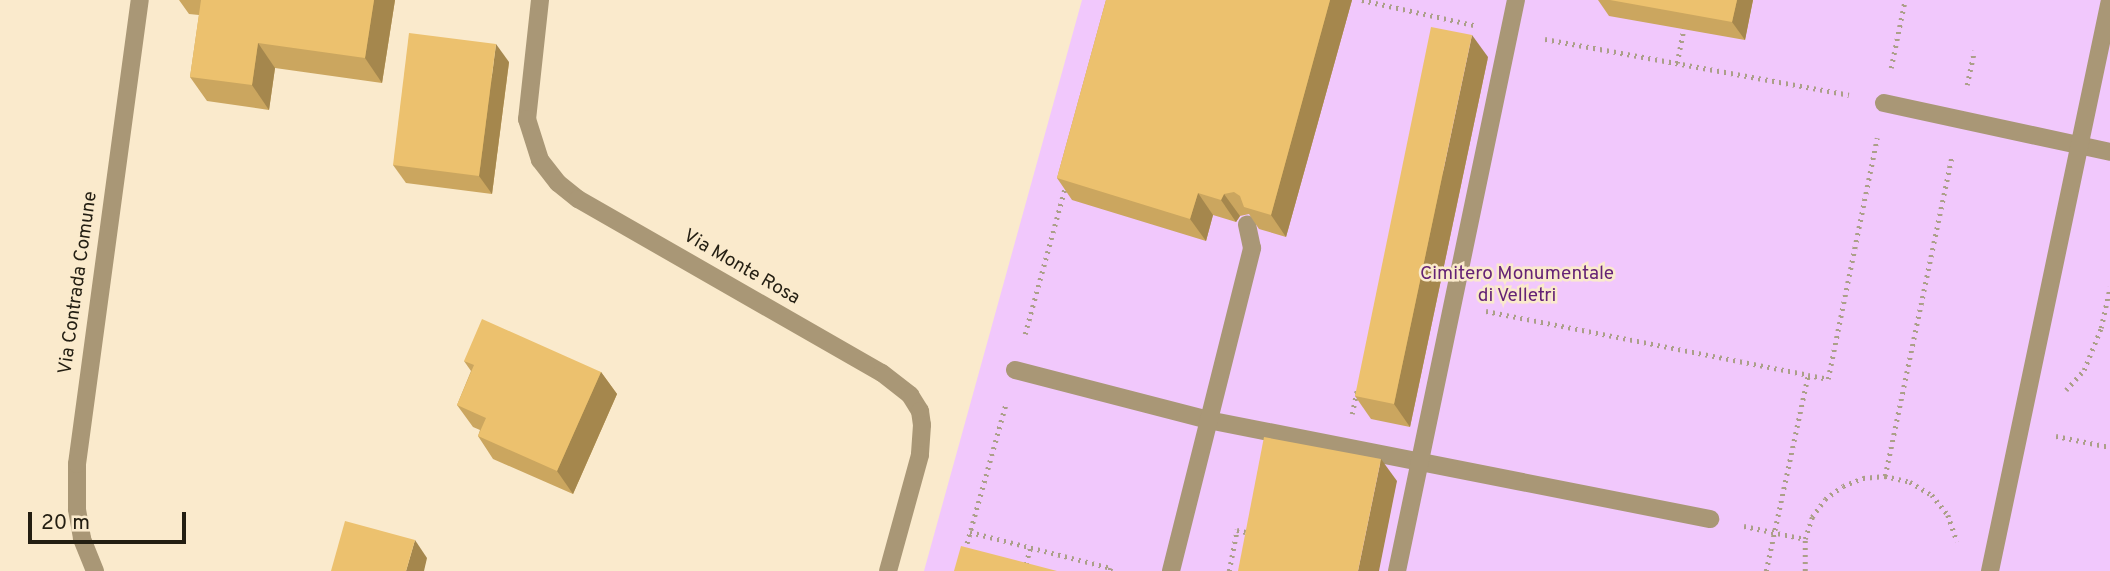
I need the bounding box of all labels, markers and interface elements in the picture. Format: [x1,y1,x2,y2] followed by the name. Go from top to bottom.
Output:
[55,190,103,376] street label: Via Contrada Comune
[679,225,803,311] street label: Via Monte Rosa
[1420,264,1614,308] park label: Cimitero Monumentale di Velletri
[32,498,189,542] scale bar
[41,510,90,537] text: 20 m

